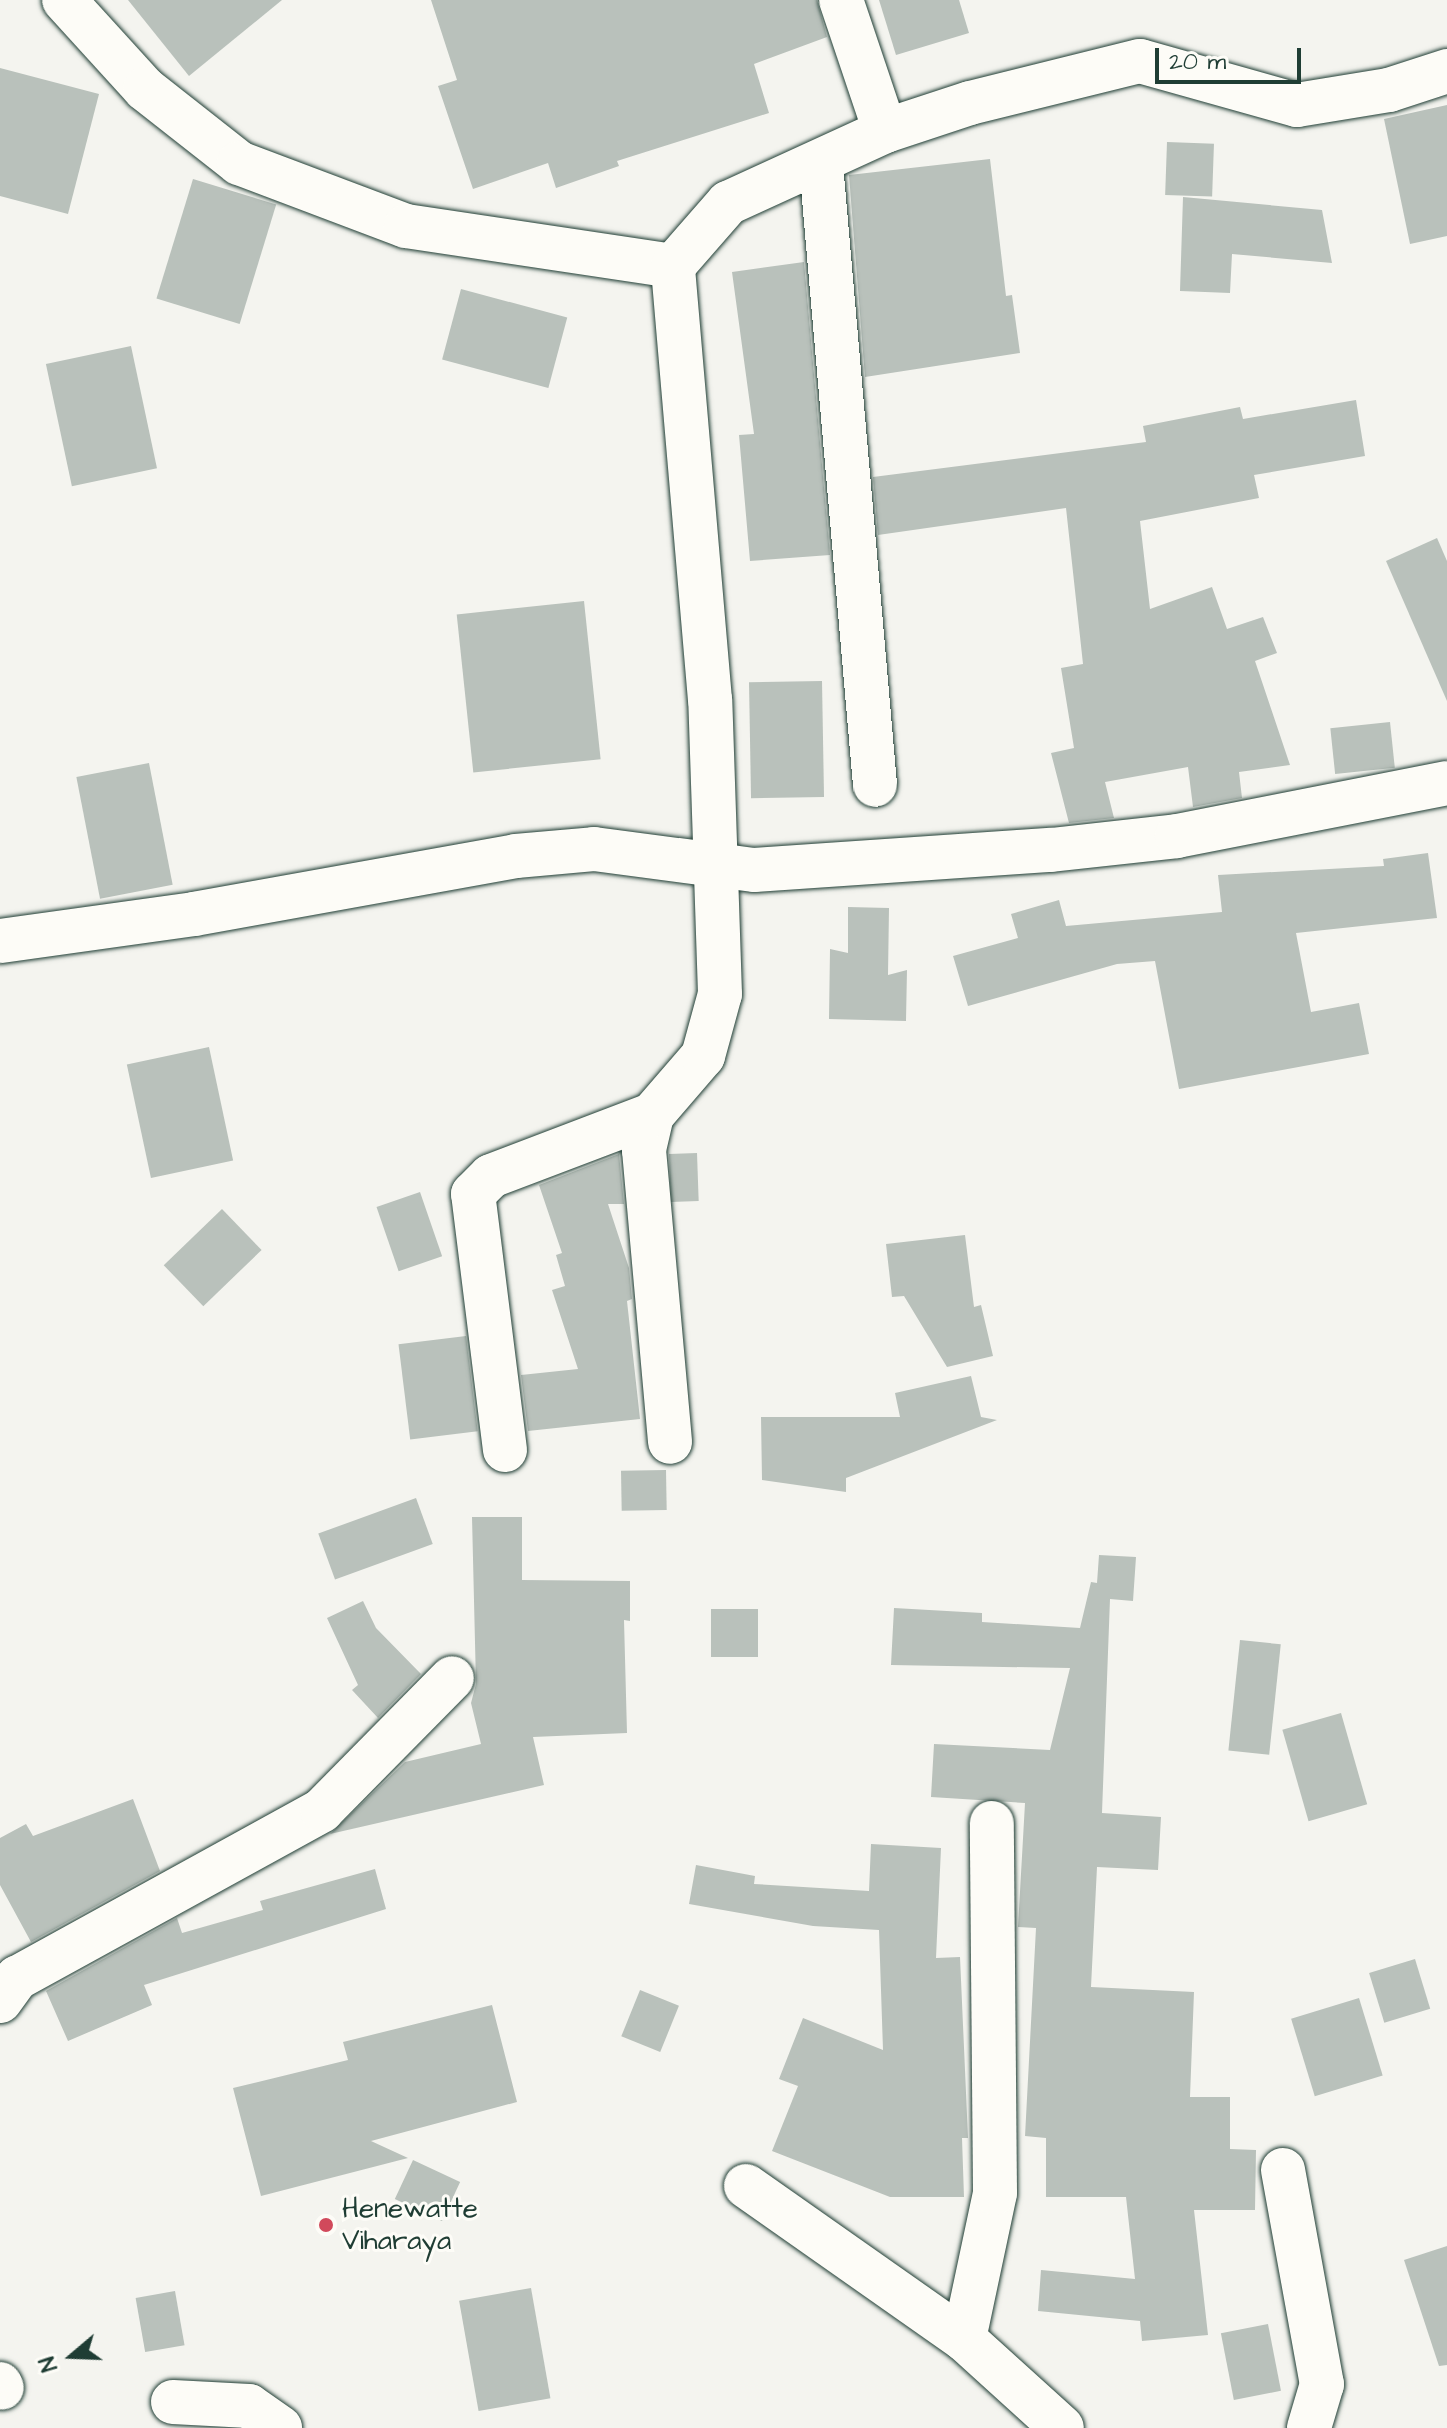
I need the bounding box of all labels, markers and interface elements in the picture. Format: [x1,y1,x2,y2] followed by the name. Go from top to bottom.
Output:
[1159,32,1305,82] scale bar
[1169,45,1226,79] text: 20 m
[342,2192,478,2258] place label: Henewatte Viharaya
[317,2216,335,2234] marker: Henewatte Viharaya
[32,2316,112,2396] north arrow
[32,2352,66,2376] text: N

